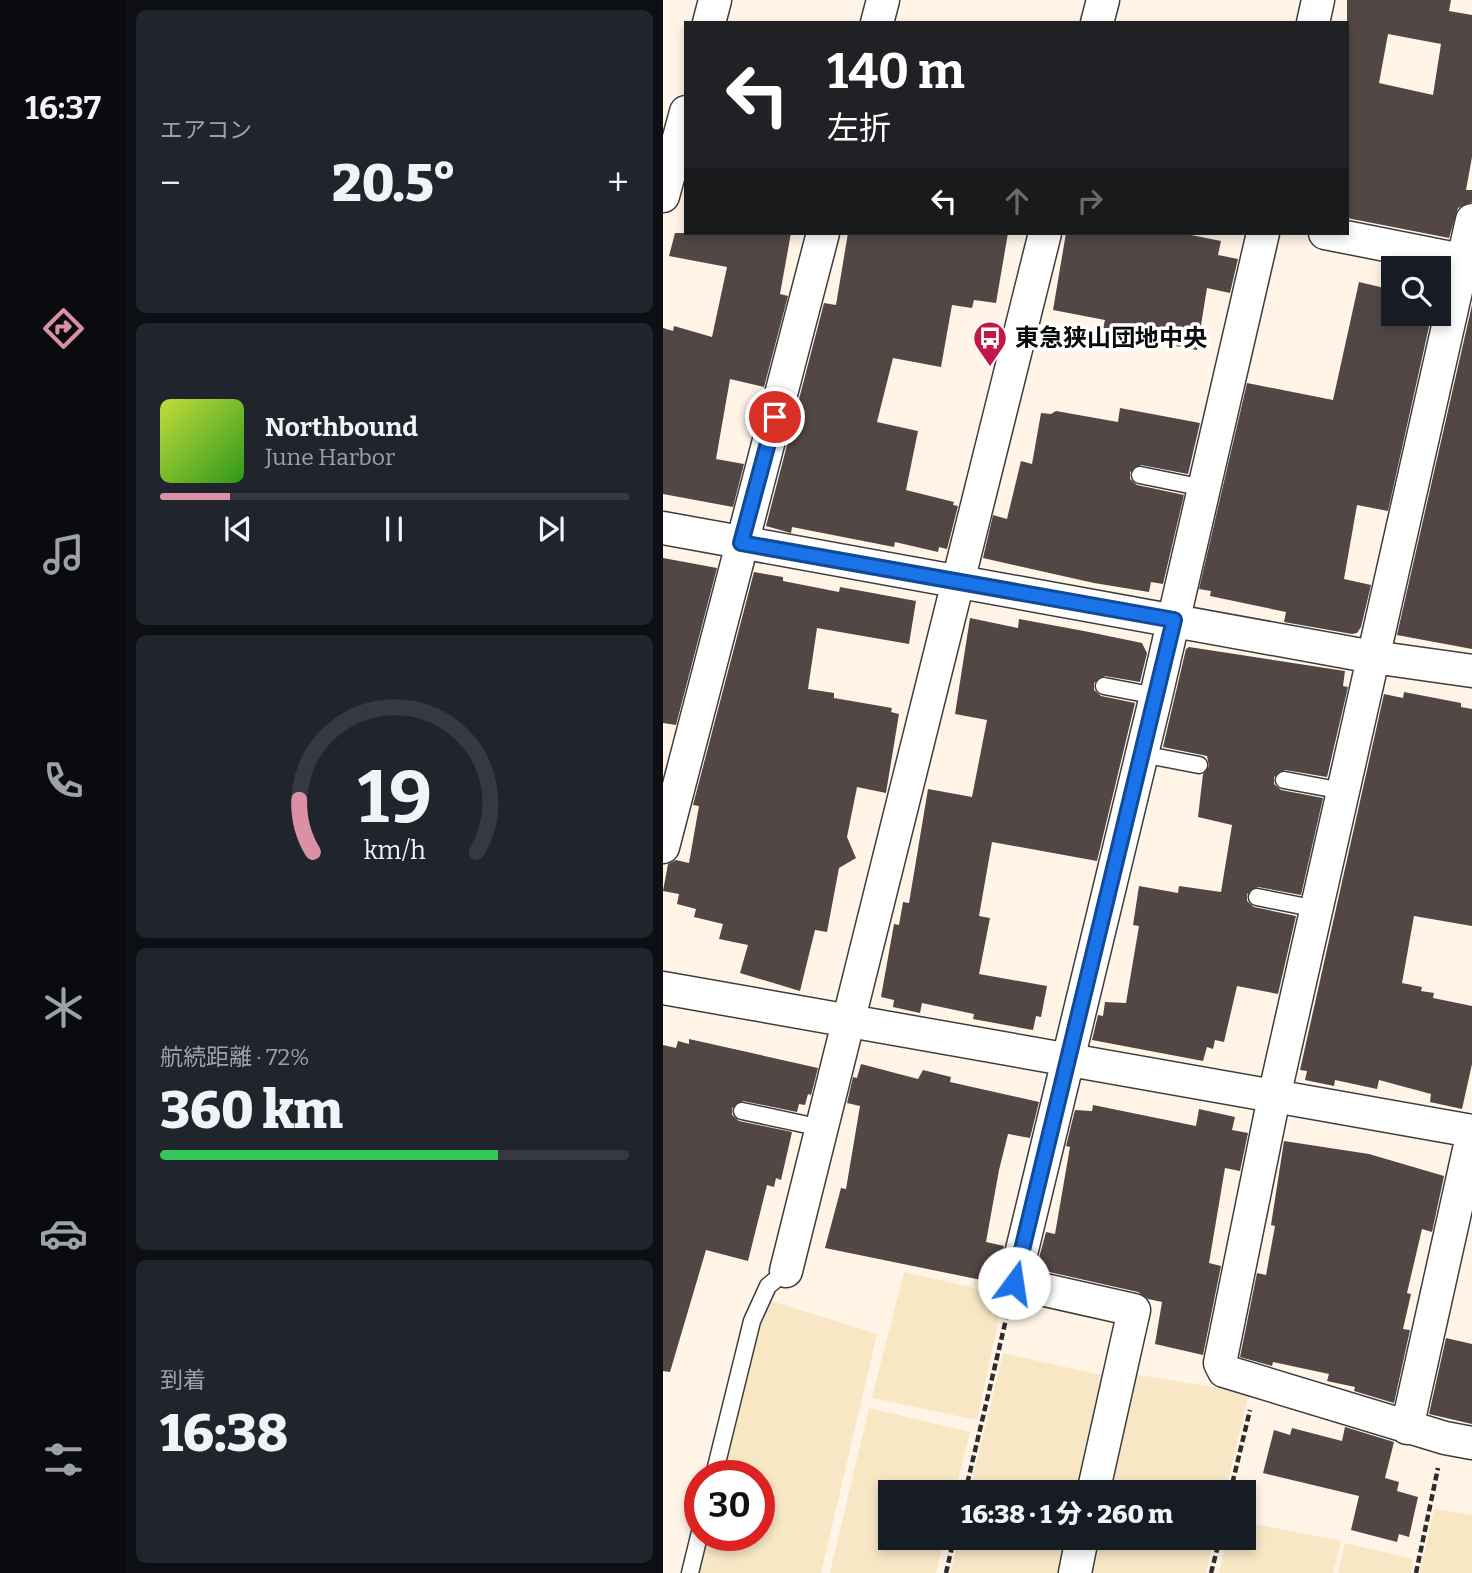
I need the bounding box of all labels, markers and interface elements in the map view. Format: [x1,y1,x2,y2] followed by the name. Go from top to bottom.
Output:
[827,42,965,101] text: 140 m
[712,49,803,140] icon: left
[25,89,101,127] text: 16:37
[827,109,891,147] text: 左折
[160,116,252,144] text: エアコン
[332,152,456,215] text: 20.5°
[160,160,181,206] text: −
[607,160,629,206] text: +
[925,182,963,220] icon: left
[998,182,1036,220] icon: ahead
[1071,182,1109,220] icon: right
[1381,256,1451,326] map controls
[1381,256,1451,326] button: search
[39,304,88,353] icon: directions
[971,319,1009,368] bus stop icon: 東急狭山団地中央
[1015,324,1207,352] place label: 東急狭山団地中央
[745,387,805,447] pin
[756,398,794,436] icon: arrive
[265,412,418,443] text: Northbound
[265,443,395,471] text: June Harbor
[219,510,257,548] icon: previous
[375,510,413,548] icon: pause
[532,510,570,548] icon: next
[39,530,88,579] icon: music
[357,755,432,842] text: 19
[39,756,88,805] icon: phone
[364,836,426,866] text: km/h
[39,983,88,1032] icon: climate
[160,1043,309,1071] text: 航続距離 · 72%
[160,1079,343,1142] text: 360 km
[39,1209,88,1258] icon: car
[977,1246,1051,1320] position arrow
[160,1366,206,1394] text: 到着
[160,1402,288,1465] text: 16:38
[39,1435,88,1484] icon: filters
[684,1460,775,1551] speed limit sign: 30
[961,1499,1173,1530] text: 16:38 · 1 分 · 260 m

